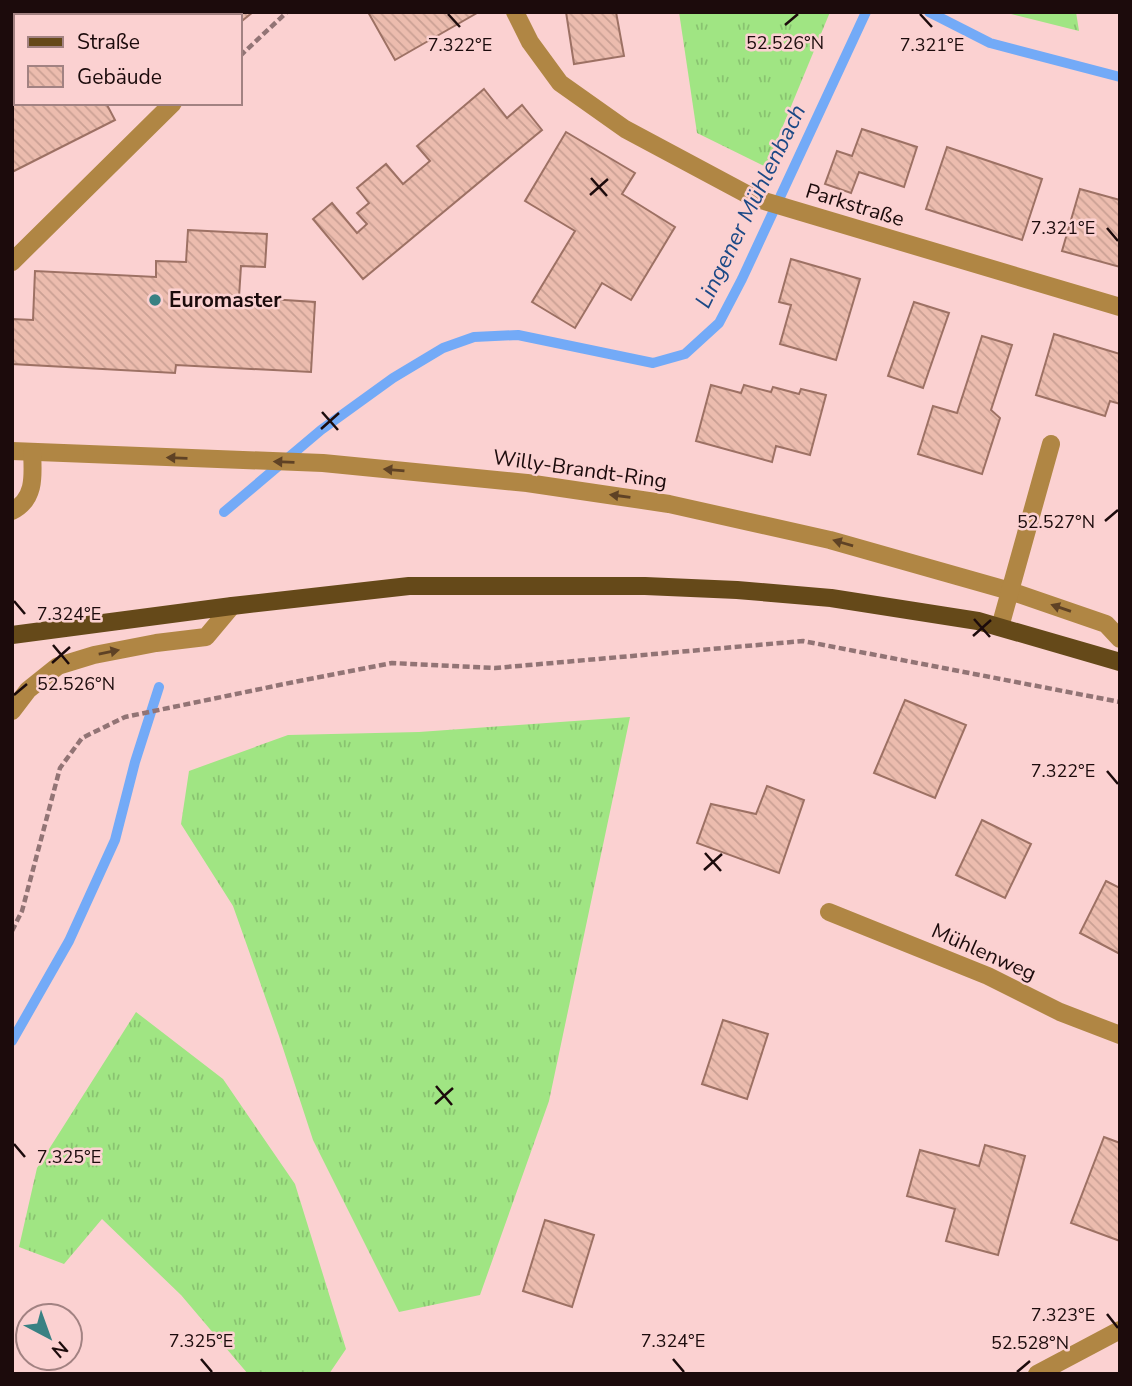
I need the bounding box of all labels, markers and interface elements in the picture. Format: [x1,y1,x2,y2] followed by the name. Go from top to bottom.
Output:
[14,14,242,105] legend
[77,28,140,56] text: Straße
[746,31,824,55] text: 52.526°N
[428,33,492,57] text: 7.322°E
[900,33,964,57] text: 7.321°E
[77,63,162,91] text: Gebäude
[688,99,813,313] water label: Lingener Mühlenbach
[802,177,908,233] street label: Parkstraße
[1031,216,1095,240] text: 7.321°E
[169,286,282,314] place label: Euromaster
[147,292,163,308] marker: Euromaster
[491,443,669,495] street label: Willy-Brandt-Ring
[166,452,188,463] one-way arrow
[273,457,295,468] one-way arrow
[383,464,405,475] one-way arrow
[609,491,631,502] one-way arrow
[1017,510,1095,534] text: 52.527°N
[832,538,853,548] one-way arrow
[37,602,101,626] text: 7.324°E
[1050,602,1071,613] one-way arrow
[98,647,120,658] one-way arrow
[37,672,115,696] text: 52.526°N
[1031,759,1095,783] text: 7.322°E
[927,916,1041,988] street label: Mühlenweg
[37,1145,101,1169] text: 7.325°E
[14,1302,84,1372] north arrow
[1031,1303,1095,1327] text: 7.323°E
[169,1329,233,1353] text: 7.325°E
[641,1329,705,1353] text: 7.324°E
[991,1331,1069,1355] text: 52.528°N
[46,1335,73,1364] text: N

